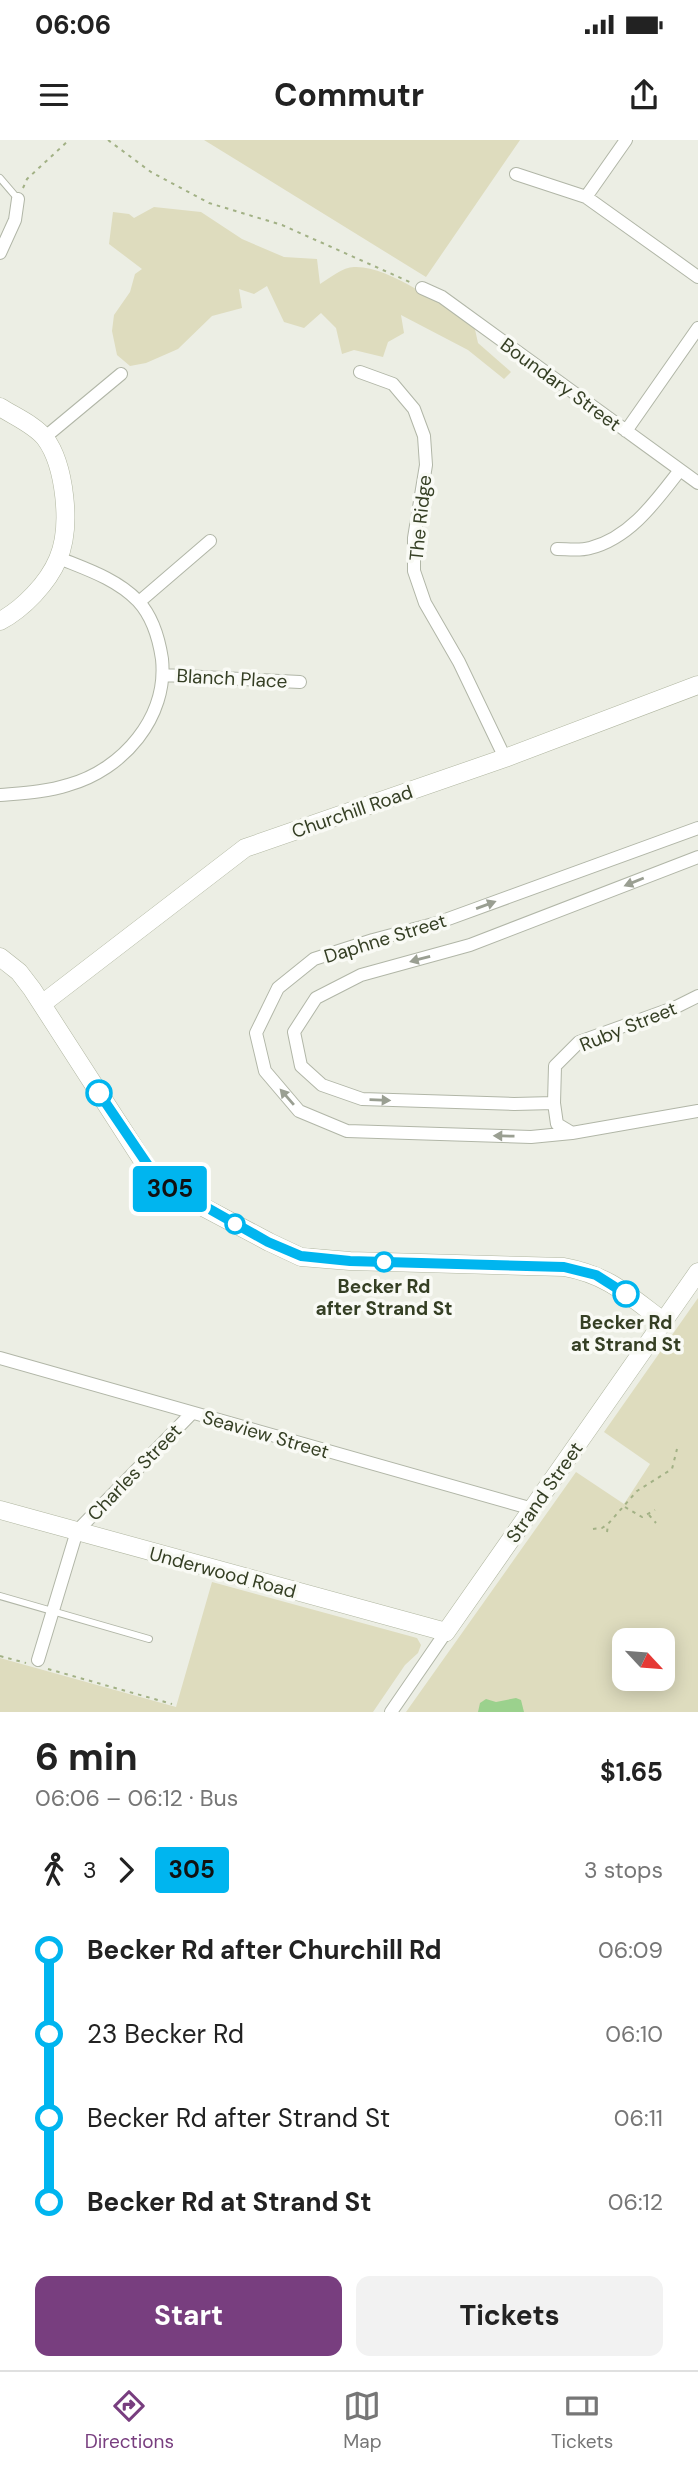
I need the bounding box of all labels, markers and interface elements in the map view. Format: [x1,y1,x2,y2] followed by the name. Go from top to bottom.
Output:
[35,8,111,42] text: 06:06
[274,74,424,116] text: Commutr
[35,76,73,114] icon: menu
[625,76,663,114] icon: share
[495,332,626,437] street label: Boundary Street
[404,474,437,562] street label: The Ridge
[176,663,288,694] street label: Blanch Place
[288,779,416,844] street label: Churchill Road
[624,877,645,888] one-way arrow
[476,899,497,910] one-way arrow
[321,908,449,969] street label: Daphne Street
[409,954,431,965] one-way arrow
[576,996,681,1057] street label: Ruby Street
[86,1080,112,1106] unlabelled marker
[279,1088,295,1106] one-way arrow
[370,1094,392,1106] one-way arrow
[493,1131,515,1142] one-way arrow
[130,1166,210,1212] line badge: 305
[147,1173,193,1204] text: 305
[225,1214,245,1234] unlabelled marker
[374,1252,394,1272] marker: Becker Rd after Strand St
[316,1274,452,1321] place label: Becker Rd after Strand St
[613,1281,639,1307] marker: Becker Rd at Strand St
[571,1310,681,1357] place label: Becker Rd at Strand St
[200,1405,332,1464] street label: Seaview Street
[82,1419,187,1526] street label: Charles Street
[500,1437,588,1548] street label: Strand Street
[147,1541,299,1604] street label: Underwood Road
[612,1628,676,1690] north arrow
[612,1628,675,1691] map controls
[35,1732,138,1782] text: 6 min
[600,1755,663,1789] text: $1.65
[35,1783,238,1813] text: 06:06 – 06:12 · Bus
[35,1851,73,1889] icon: walk
[107,1851,145,1889] icon: forward
[169,1854,215,1885] text: 305
[83,1855,97,1885] text: 3
[584,1855,663,1885] text: 3 stops
[87,1933,442,1967] text: Becker Rd after Churchill Rd
[598,1935,663,1965] text: 06:09
[87,2017,244,2051] text: 23 Becker Rd
[605,2019,663,2049] text: 06:10
[87,2101,390,2135] text: Becker Rd after Strand St
[614,2103,663,2133] text: 06:11
[87,2185,372,2219] text: Becker Rd at Strand St
[608,2187,663,2217] text: 06:12
[35,2276,342,2356] button: Start
[356,2276,663,2356] button: Tickets
[85,2387,174,2454] tab: Directions
[343,2387,382,2454] tab: Map
[551,2387,613,2454] tab: Tickets

